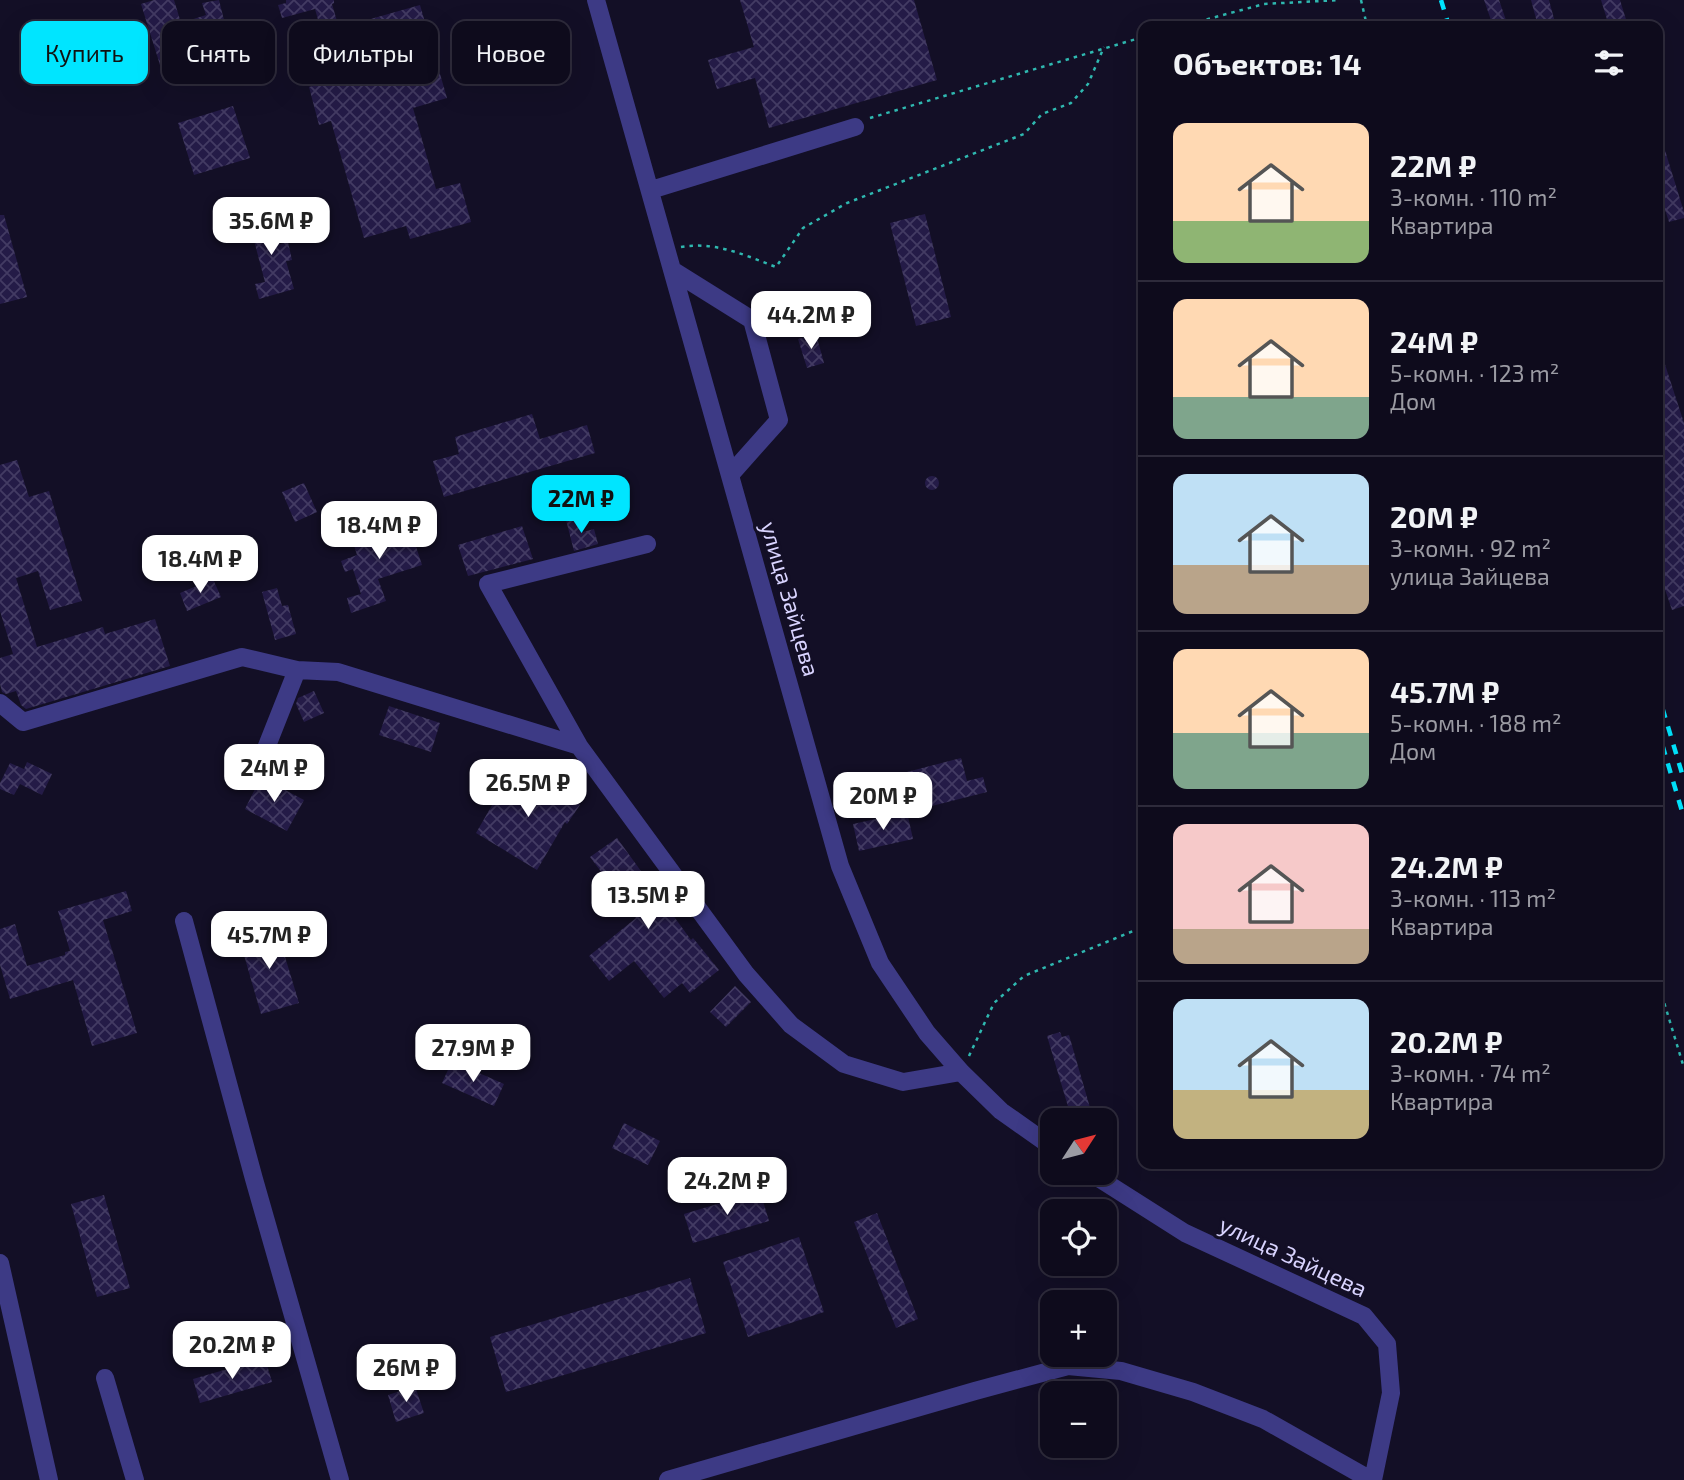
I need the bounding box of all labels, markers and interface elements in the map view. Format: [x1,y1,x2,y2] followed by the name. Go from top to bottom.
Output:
[21,21,148,84] chip: Купить
[162,21,275,84] chip: Снять
[289,21,438,84] chip: Фильтры
[452,21,570,84] chip: Новое
[1590,44,1628,82] icon: filters
[1173,45,1362,81] text: Объектов: 14
[1390,147,1477,183] text: 22M ₽
[1229,151,1313,235] icon: home
[1390,183,1557,211] text: 3-комн. · 110 m²
[206,198,336,257] pin: 35.6M ₽
[229,206,313,234] text: 35.6M ₽
[1390,211,1494,239] text: Квартира
[746,292,876,351] pin: 44.2M ₽
[767,300,855,328] text: 44.2M ₽
[1390,323,1478,359] text: 24M ₽
[1229,327,1313,411] icon: home
[1390,359,1559,387] text: 5-комн. · 123 m²
[1390,387,1436,415] text: Дом
[532,476,630,535] pin: 22M ₽
[548,484,614,512] text: 22M ₽
[1390,498,1478,534] text: 20M ₽
[314,502,444,561] pin: 18.4M ₽
[1229,502,1313,586] icon: home
[337,510,421,538] text: 18.4M ₽
[755,518,826,680] street label: улица Зайцева
[1390,534,1551,562] text: 3-комн. · 92 m²
[135,536,265,595] pin: 18.4M ₽
[158,544,242,572] text: 18.4M ₽
[1390,562,1550,590] text: улица Зайцева
[1390,673,1500,709] text: 45.7M ₽
[1229,677,1313,761] icon: home
[1390,709,1561,737] text: 5-комн. · 188 m²
[1390,737,1436,765] text: Дом
[225,744,323,804] pin: 24M ₽
[240,753,308,781] text: 24M ₽
[463,760,593,819] pin: 26.5M ₽
[486,768,570,796] text: 26.5M ₽
[834,772,932,832] pin: 20M ₽
[849,781,917,809] text: 20M ₽
[1390,848,1503,884] text: 24.2M ₽
[1229,852,1313,936] icon: home
[583,872,713,931] pin: 13.5M ₽
[608,880,688,908] text: 13.5M ₽
[1390,884,1556,912] text: 3-комн. · 113 m²
[204,912,334,971] pin: 45.7M ₽
[1390,912,1494,940] text: Квартира
[227,920,311,948] text: 45.7M ₽
[1390,1023,1503,1059] text: 20.2M ₽
[408,1024,538,1084] pin: 27.9M ₽
[1229,1027,1313,1111] icon: home
[431,1033,515,1061] text: 27.9M ₽
[1390,1059,1551,1087] text: 3-комн. · 74 m²
[1390,1087,1494,1115] text: Квартира
[1040,1108,1116,1185] north arrow
[1040,1108,1117,1458] map controls
[662,1158,792,1217] pin: 24.2M ₽
[684,1166,770,1194] text: 24.2M ₽
[1040,1199,1117,1276] button: locate
[1215,1210,1372,1303] street label: улица Зайцева
[1040,1290,1117,1367] button: +
[167,1322,297,1381] pin: 20.2M ₽
[189,1330,275,1358] text: 20.2M ₽
[357,1344,455,1404] pin: 26M ₽
[373,1353,439,1381] text: 26M ₽
[1040,1381,1117,1458] button: −

